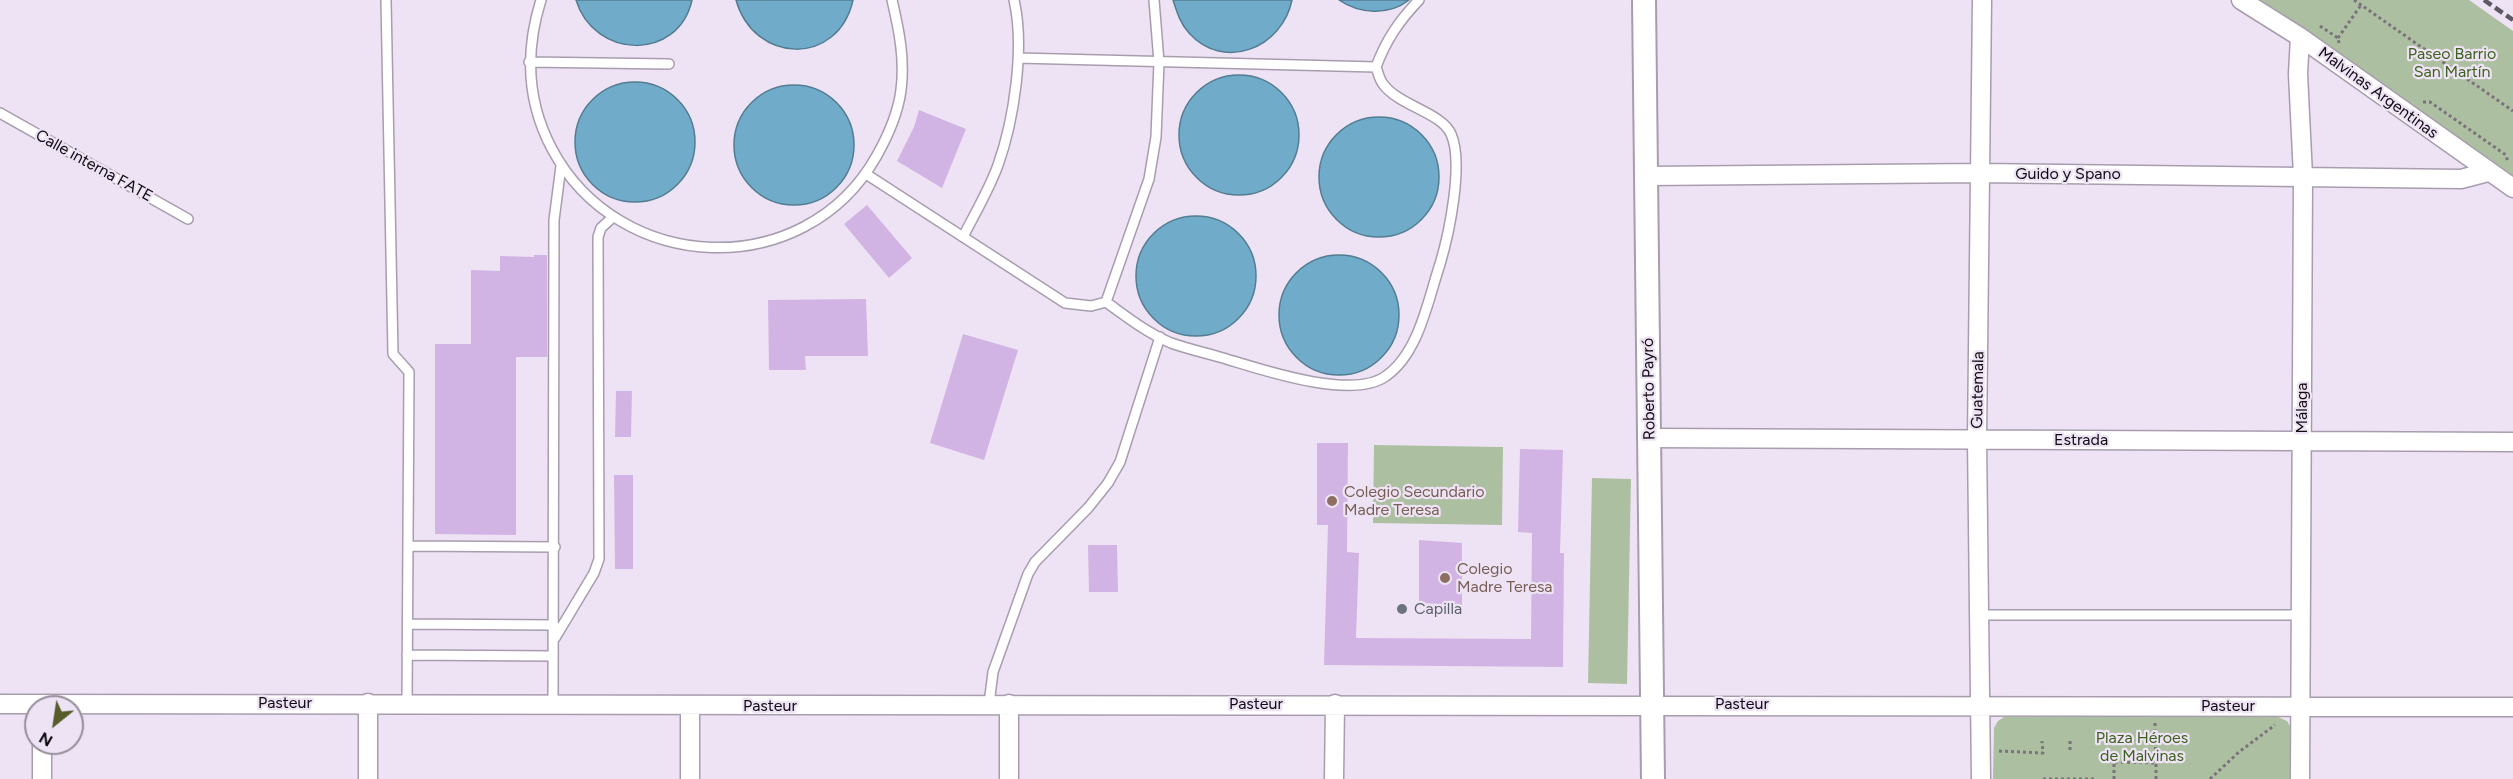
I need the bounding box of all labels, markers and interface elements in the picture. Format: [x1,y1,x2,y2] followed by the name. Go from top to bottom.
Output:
[2314,43,2442,143] street label: Malvinas Argentinas
[2408,44,2496,82] park label: Paseo Barrio San Martín
[32,126,156,206] street label: Calle interna FATE
[2015,164,2121,184] street label: Guido y Spano
[1639,338,1659,440] street label: Roberto Payró
[1968,351,1988,429] street label: Guatemala
[2292,383,2312,433] street label: Málaga
[2054,430,2108,450] street label: Estrada
[1344,482,1484,520] place label: Colegio Secundario Madre Teresa
[1325,494,1339,508] marker: Colegio Secundario Madre Teresa
[1457,559,1553,597] place label: Colegio Madre Teresa
[1438,571,1452,585] marker: Colegio Madre Teresa
[1414,599,1462,619] place label: Capilla
[1395,602,1409,616] marker: Capilla
[258,693,312,713] street label: Pasteur
[1229,694,1283,714] street label: Pasteur
[1715,694,1769,714] street label: Pasteur
[24,695,84,755] north arrow
[743,696,797,716] street label: Pasteur
[2201,696,2255,716] street label: Pasteur
[36,728,56,751] text: N
[2096,728,2188,766] park label: Plaza Héroes de Malvinas

